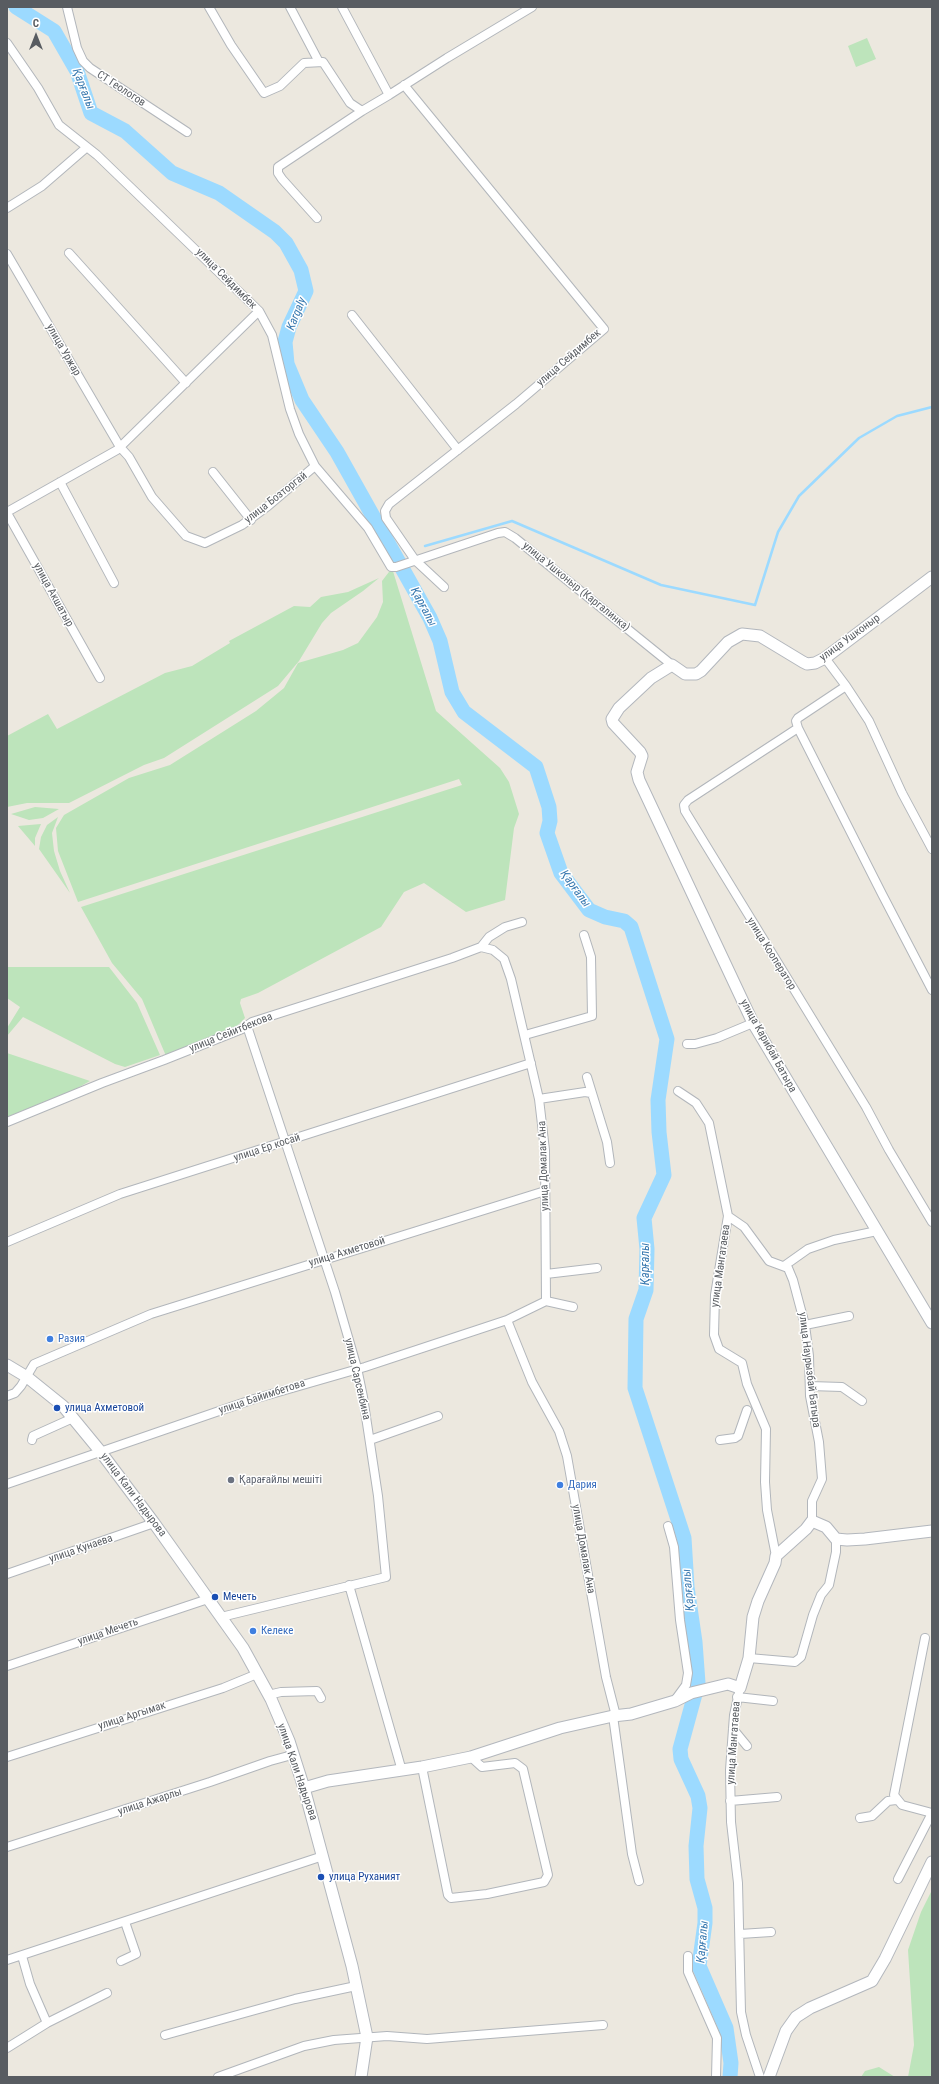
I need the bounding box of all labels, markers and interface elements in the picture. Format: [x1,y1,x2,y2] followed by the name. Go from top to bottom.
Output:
[16,16,56,56] north arrow
[33,17,39,30] text: С
[69,67,97,111] water label: Қарғалы
[94,68,148,110] street label: СТ Геологов
[193,246,259,312] street label: улица Сейдимбек
[284,295,310,333] water label: Kargaly
[43,322,83,378] street label: улица Уржар
[534,327,604,389] street label: улица Сейдимбек
[242,469,310,527] street label: улица Бозторгай
[520,540,632,634] street label: улица Ушконыр (Каргалинка)
[30,561,76,629] street label: улица Акшатыр
[407,585,439,629] water label: Қарғалы
[817,612,883,664] street label: улица Ушконыр
[557,868,593,910] water label: Қарғалы
[743,915,799,993] street label: улица Кооператор
[737,997,799,1095] street label: улица Карибай Батыра
[188,1010,274,1056] street label: улица Сейитбекова
[536,1121,552,1211] street label: улица Домалак Ана
[232,1131,302,1165] street label: улица Ер косай
[709,1224,733,1308] street label: улица Мангатаева
[307,1234,387,1270] street label: улица Ахметовой
[639,1243,653,1285] water label: Қарғалы
[795,1311,823,1429] street label: улица Наурызбай Батыра
[58,1332,85,1346] place label: Разия
[45,1334,55,1344] marker: Разия
[341,1337,373,1421] street label: улица Сарсенбина
[217,1377,307,1417] street label: улица Байимбетова
[65,1401,144,1415] place label: улица Ахметовой
[52,1403,62,1413] marker: улица Ахметовой
[97,1450,169,1540] street label: улица Кали Надырова
[239,1473,322,1487] place label: Қарағайлы мешіті
[226,1475,236,1485] marker: Қарағайлы мешіті
[568,1478,597,1492] place label: Дария
[555,1480,565,1490] marker: Дария
[569,1503,597,1595] street label: улица Домалак Ана
[47,1532,115,1566] street label: улица Кунаева
[680,1568,698,1612] water label: Қарғалы
[223,1590,257,1604] place label: Мечеть
[210,1592,220,1602] marker: Мечеть
[76,1616,140,1648] street label: улица Мечеть
[261,1624,293,1638] place label: Келеке
[248,1626,258,1636] marker: Келеке
[97,1699,167,1733] street label: улица Аргымак
[725,1701,743,1785] street label: улица Мангатаева
[274,1722,320,1822] street label: улица Кали Надырова
[116,1785,184,1819] street label: улица Ажарлы
[329,1870,400,1884] place label: улица Руханият
[316,1872,326,1882] marker: улица Руханият
[694,1920,712,1964] water label: Қарғалы

